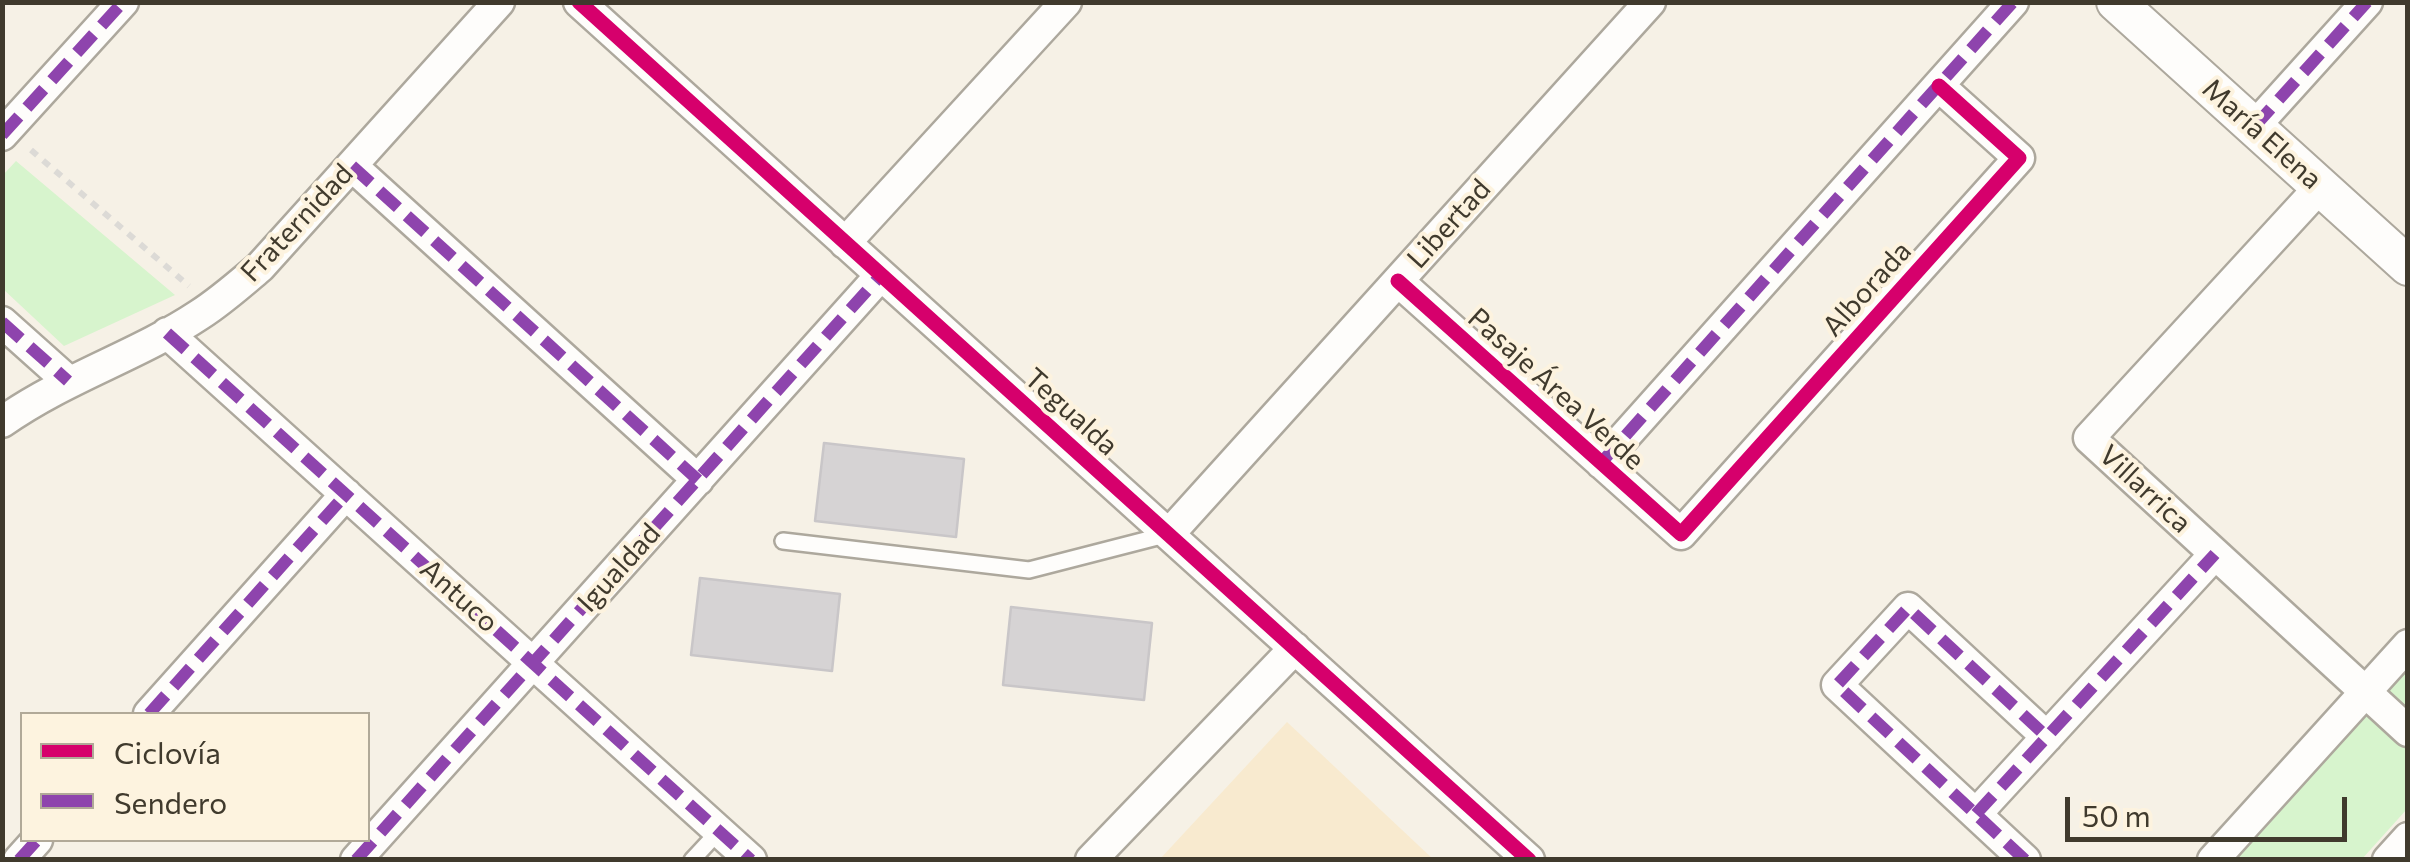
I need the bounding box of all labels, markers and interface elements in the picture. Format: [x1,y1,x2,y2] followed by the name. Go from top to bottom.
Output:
[2195,72,2329,196] street label: María Elena
[234,157,360,289] street label: Fraternidad
[1400,173,1498,275] street label: Libertad
[1816,235,1918,343] street label: Alborada
[1461,301,1651,477] street label: Pasaje Área Verde
[1017,361,1125,463] street label: Tegualda
[2092,438,2198,540] street label: Villarrica
[571,517,667,619] street label: Igualdad
[413,552,505,640] street label: Antuco
[20,712,370,842] legend
[114,733,221,770] text: Ciclovía
[2070,777,2352,839] scale bar
[114,783,227,820] text: Sendero
[2082,796,2151,833] text: 50 m

